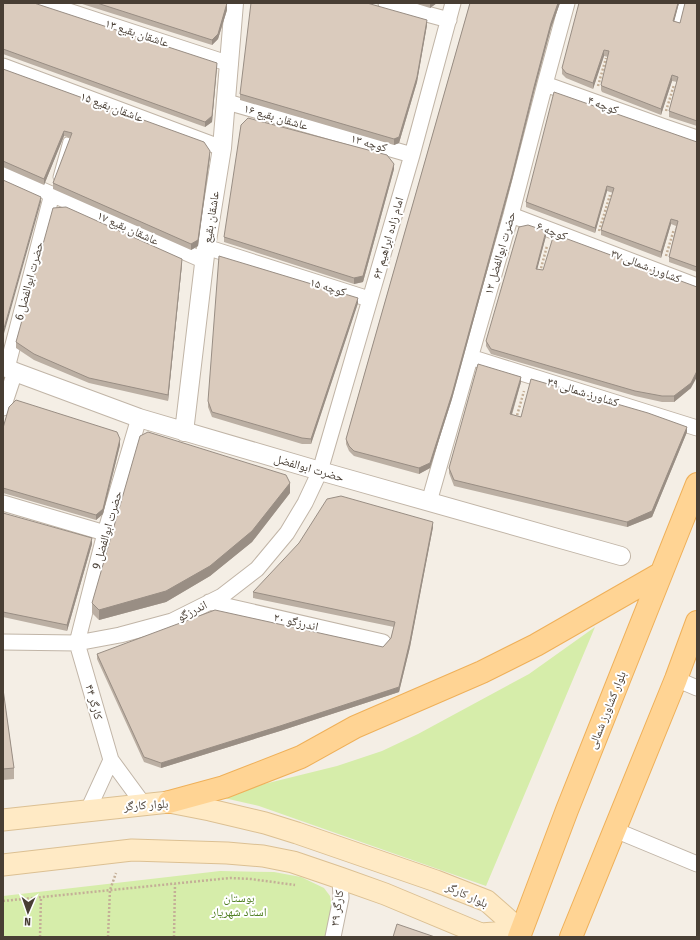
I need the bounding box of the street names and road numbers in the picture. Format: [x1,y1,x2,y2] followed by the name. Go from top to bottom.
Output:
[103,16,171,50] street label: عاشقان بقیع ۱۳
[78,89,145,125] street label: عاشقان بقیع ۱۵
[586,93,620,117] street label: کوچه ۴
[242,101,310,133] street label: عاشقان بقیع ۱۶
[349,131,389,155] street label: کوچه ۱۳
[200,190,222,244] street label: عاشقان بقیع
[370,195,407,281] street label: امام زاده ابراهیم ۶۳
[95,208,161,248] street label: عاشقان بقیع ۱۷
[481,210,519,296] street label: حضرت ابوالفضل ۱۲
[535,219,569,243] street label: کوچه ۶
[12,240,47,322] street label: حضرت ابوالفضل 6
[609,246,683,286] street label: کشاورز شمالی ۳۷
[308,275,348,299] street label: کوچه ۱۵
[546,374,620,410] street label: کشاورز شمالی ۳۹
[272,451,346,485] street label: حضرت ابوالفضل
[89,489,125,571] street label: حضرت ابوالفضل 9
[175,598,209,624] street label: اندرزگو
[272,610,320,634] street label: اندرزگو ۲۰
[585,669,629,751] street label: بلوار کشاورز شمالی
[82,683,106,721] street label: کارگر ۴۴
[122,796,169,814] street label: بلوار کارگر
[443,879,490,911] street label: بلوار کارگر
[328,889,346,927] street label: کارگر ۳۹

